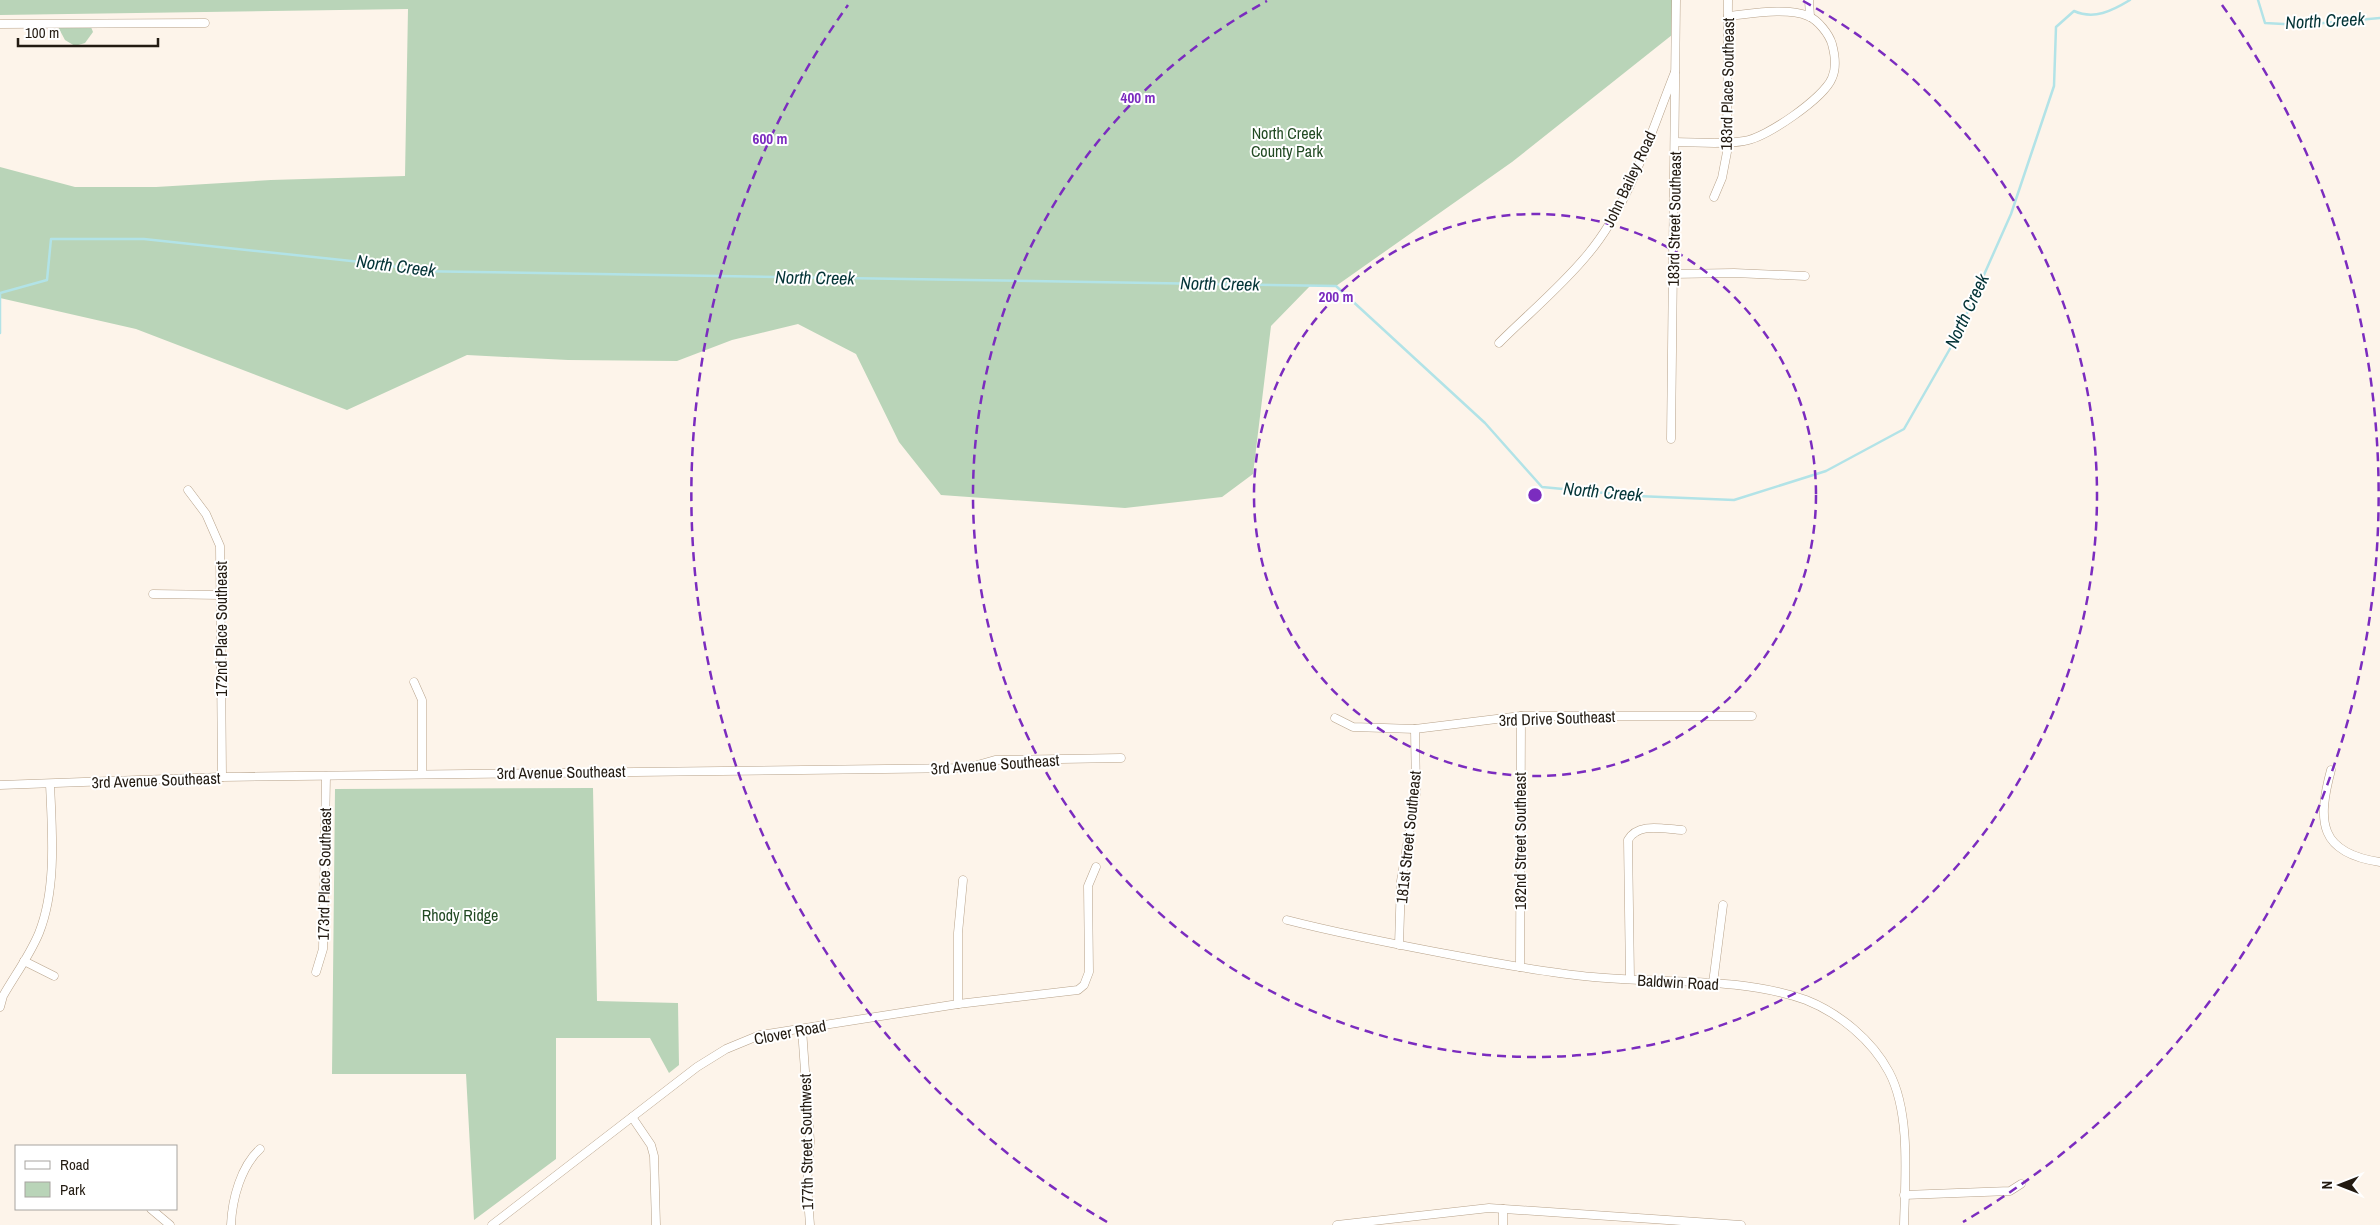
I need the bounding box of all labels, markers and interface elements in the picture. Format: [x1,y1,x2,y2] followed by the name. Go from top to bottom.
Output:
[2285,6,2366,35] water label: North Creek
[18,15,158,47] scale bar
[1715,17,1739,151] street label: 183rd Place Southeast
[25,22,59,43] text: 100 m
[1121,87,1155,108] text: 400 m
[1251,122,1324,162] park label: North Creek County Park
[1597,127,1661,231] street label: John Bailey Road
[753,128,787,149] text: 600 m
[1662,151,1686,287] street label: 183rd Street Southeast
[355,248,438,283] water label: North Creek
[775,264,856,291] water label: North Creek
[1938,269,1995,352] water label: North Creek
[1180,270,1261,297] water label: North Creek
[1319,286,1353,307] text: 200 m
[1562,476,1644,507] water label: North Creek
[1526,486,1544,504] centre of rings
[210,561,232,697] street label: 172nd Place Southeast
[1498,705,1616,731] street label: 3rd Drive Southeast
[930,749,1060,779] street label: 3rd Avenue Southeast
[496,760,626,784] street label: 3rd Avenue Southeast
[91,767,221,793] street label: 3rd Avenue Southeast
[1390,769,1426,905] street label: 181st Street Southeast
[1509,772,1531,910] street label: 182nd Street Southeast
[312,807,336,941] street label: 173rd Place Southeast
[422,904,498,926] park label: Rhody Ridge
[1637,969,1719,995] street label: Baldwin Road
[752,1014,828,1050] street label: Clover Road
[794,1073,818,1210] street label: 177th Street Southwest
[15,1145,178,1210] legend
[60,1154,89,1175] text: Road
[2315,1160,2365,1210] north arrow
[60,1179,86,1200] text: Park
[2318,1181,2336,1189] text: N

